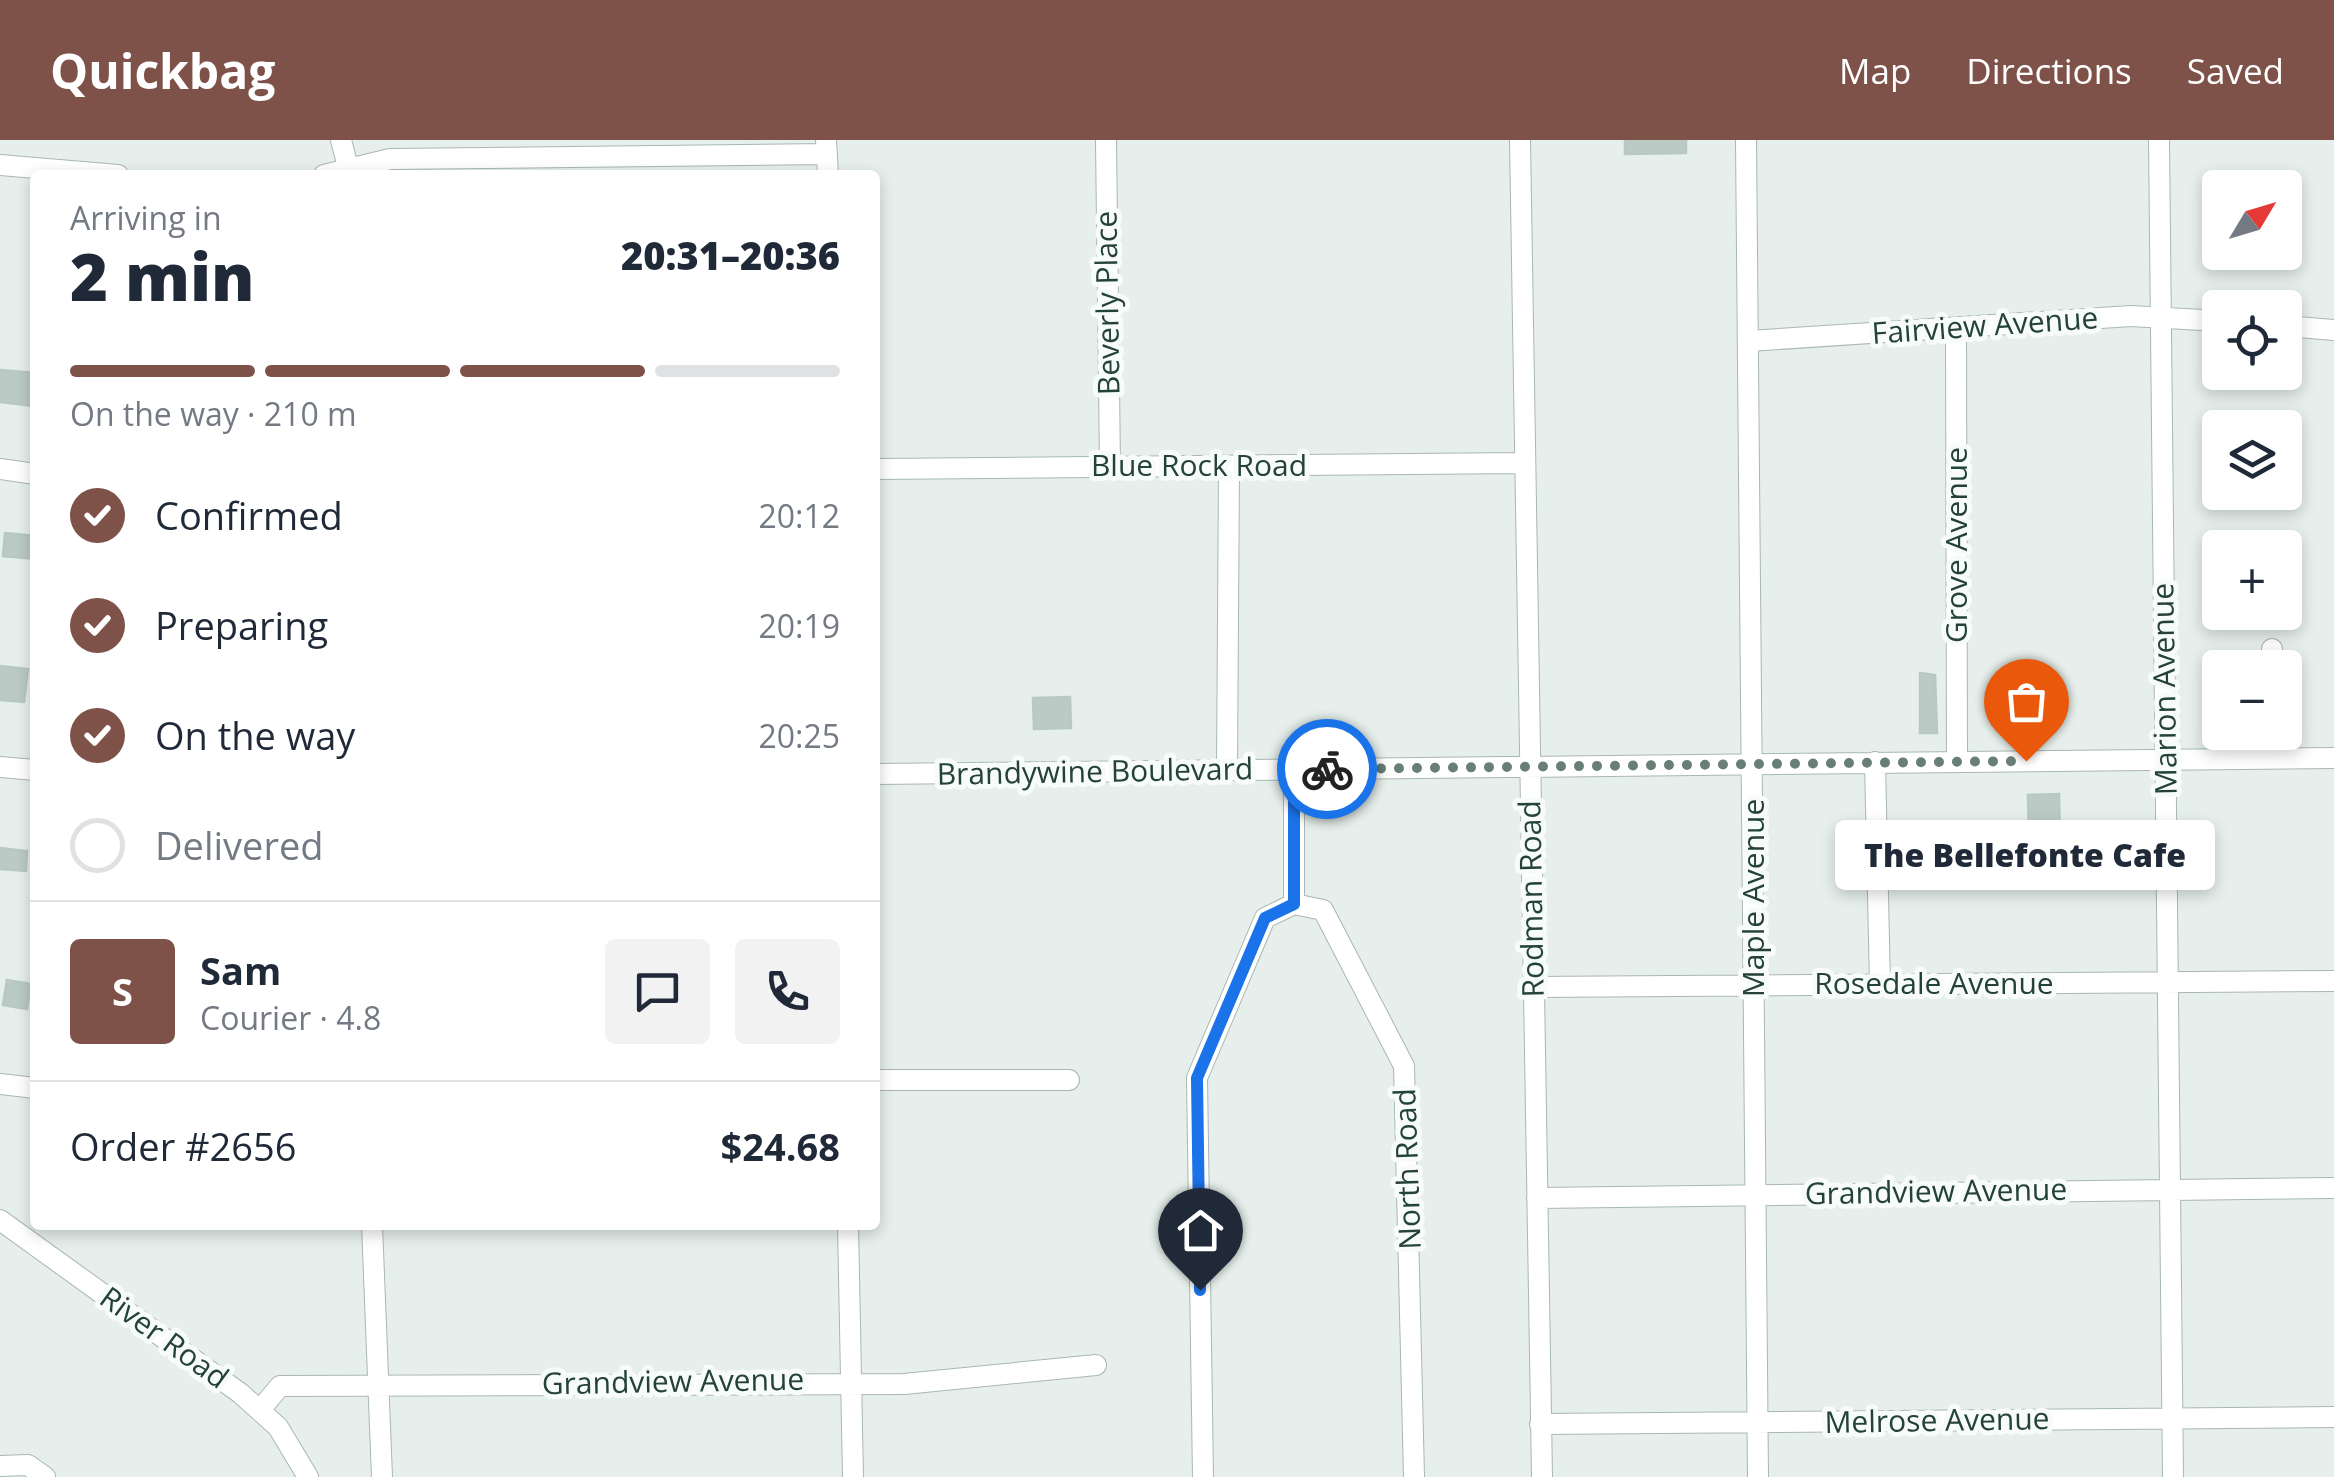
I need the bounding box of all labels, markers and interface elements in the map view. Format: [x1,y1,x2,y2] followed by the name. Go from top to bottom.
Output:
[50,38,275,103] text: Quickbag
[1839,47,1911,94] text: Map
[1966,47,2132,94] text: Directions
[2187,47,2284,94] text: Saved
[2202,170,2302,270] north arrow
[2202,170,2302,750] map controls
[70,196,222,239] text: Arriving in
[1084,211,1129,395] street label: Beverly Place
[621,229,840,281] text: 20:31–20:36
[70,232,255,320] text: 2 min
[2202,290,2302,390] button: locate
[1870,296,2099,353] street label: Fairview Avenue
[70,392,357,435] text: On the way · 210 m
[2202,410,2302,510] button: layers
[1091,444,1307,485] street label: Blue Rock Road
[1935,447,1976,643] street label: Grove Avenue
[70,488,125,543] icon: check
[155,489,343,541] text: Confirmed
[758,494,840,537] text: 20:12
[2202,530,2302,630] button: +
[2141,583,2186,795] street label: Marion Avenue
[70,598,125,653] icon: check
[155,599,328,651] text: Preparing
[758,604,840,647] text: 20:19
[2202,650,2302,750] button: −
[1984,659,2069,762] pin
[1999,674,2054,729] icon: bag
[70,708,125,763] icon: check
[155,709,355,761] text: On the way
[758,714,840,757] text: 20:25
[1277,719,1377,819] courier
[1300,742,1355,797] icon: bike
[936,747,1254,794] street label: Brandywine Boulevard
[1732,799,1773,997] street label: Maple Avenue
[1508,800,1553,998] street label: Rodman Road
[155,819,324,871] text: Delivered
[1836,821,2216,891] callout: The Bellefonte Cafe
[1864,833,2186,876] text: The Bellefonte Cafe
[605,939,710,1044] button: chat
[735,939,840,1044] button: phone
[200,944,281,996] text: Sam
[1814,962,2054,1003] street label: Rosedale Avenue
[112,965,133,1017] text: S
[200,996,381,1039] text: Courier · 4.8
[1383,1088,1430,1250] street label: North Road
[70,1120,297,1172] text: Order #2656
[721,1120,840,1172] text: $24.68
[1804,1168,2068,1213] street label: Grandview Avenue
[1158,1188,1243,1291] pin
[1173,1203,1228,1258] icon: home
[92,1276,237,1397] street label: River Road
[541,1358,805,1403] street label: Grandview Avenue
[1824,1397,2050,1442] street label: Melrose Avenue

